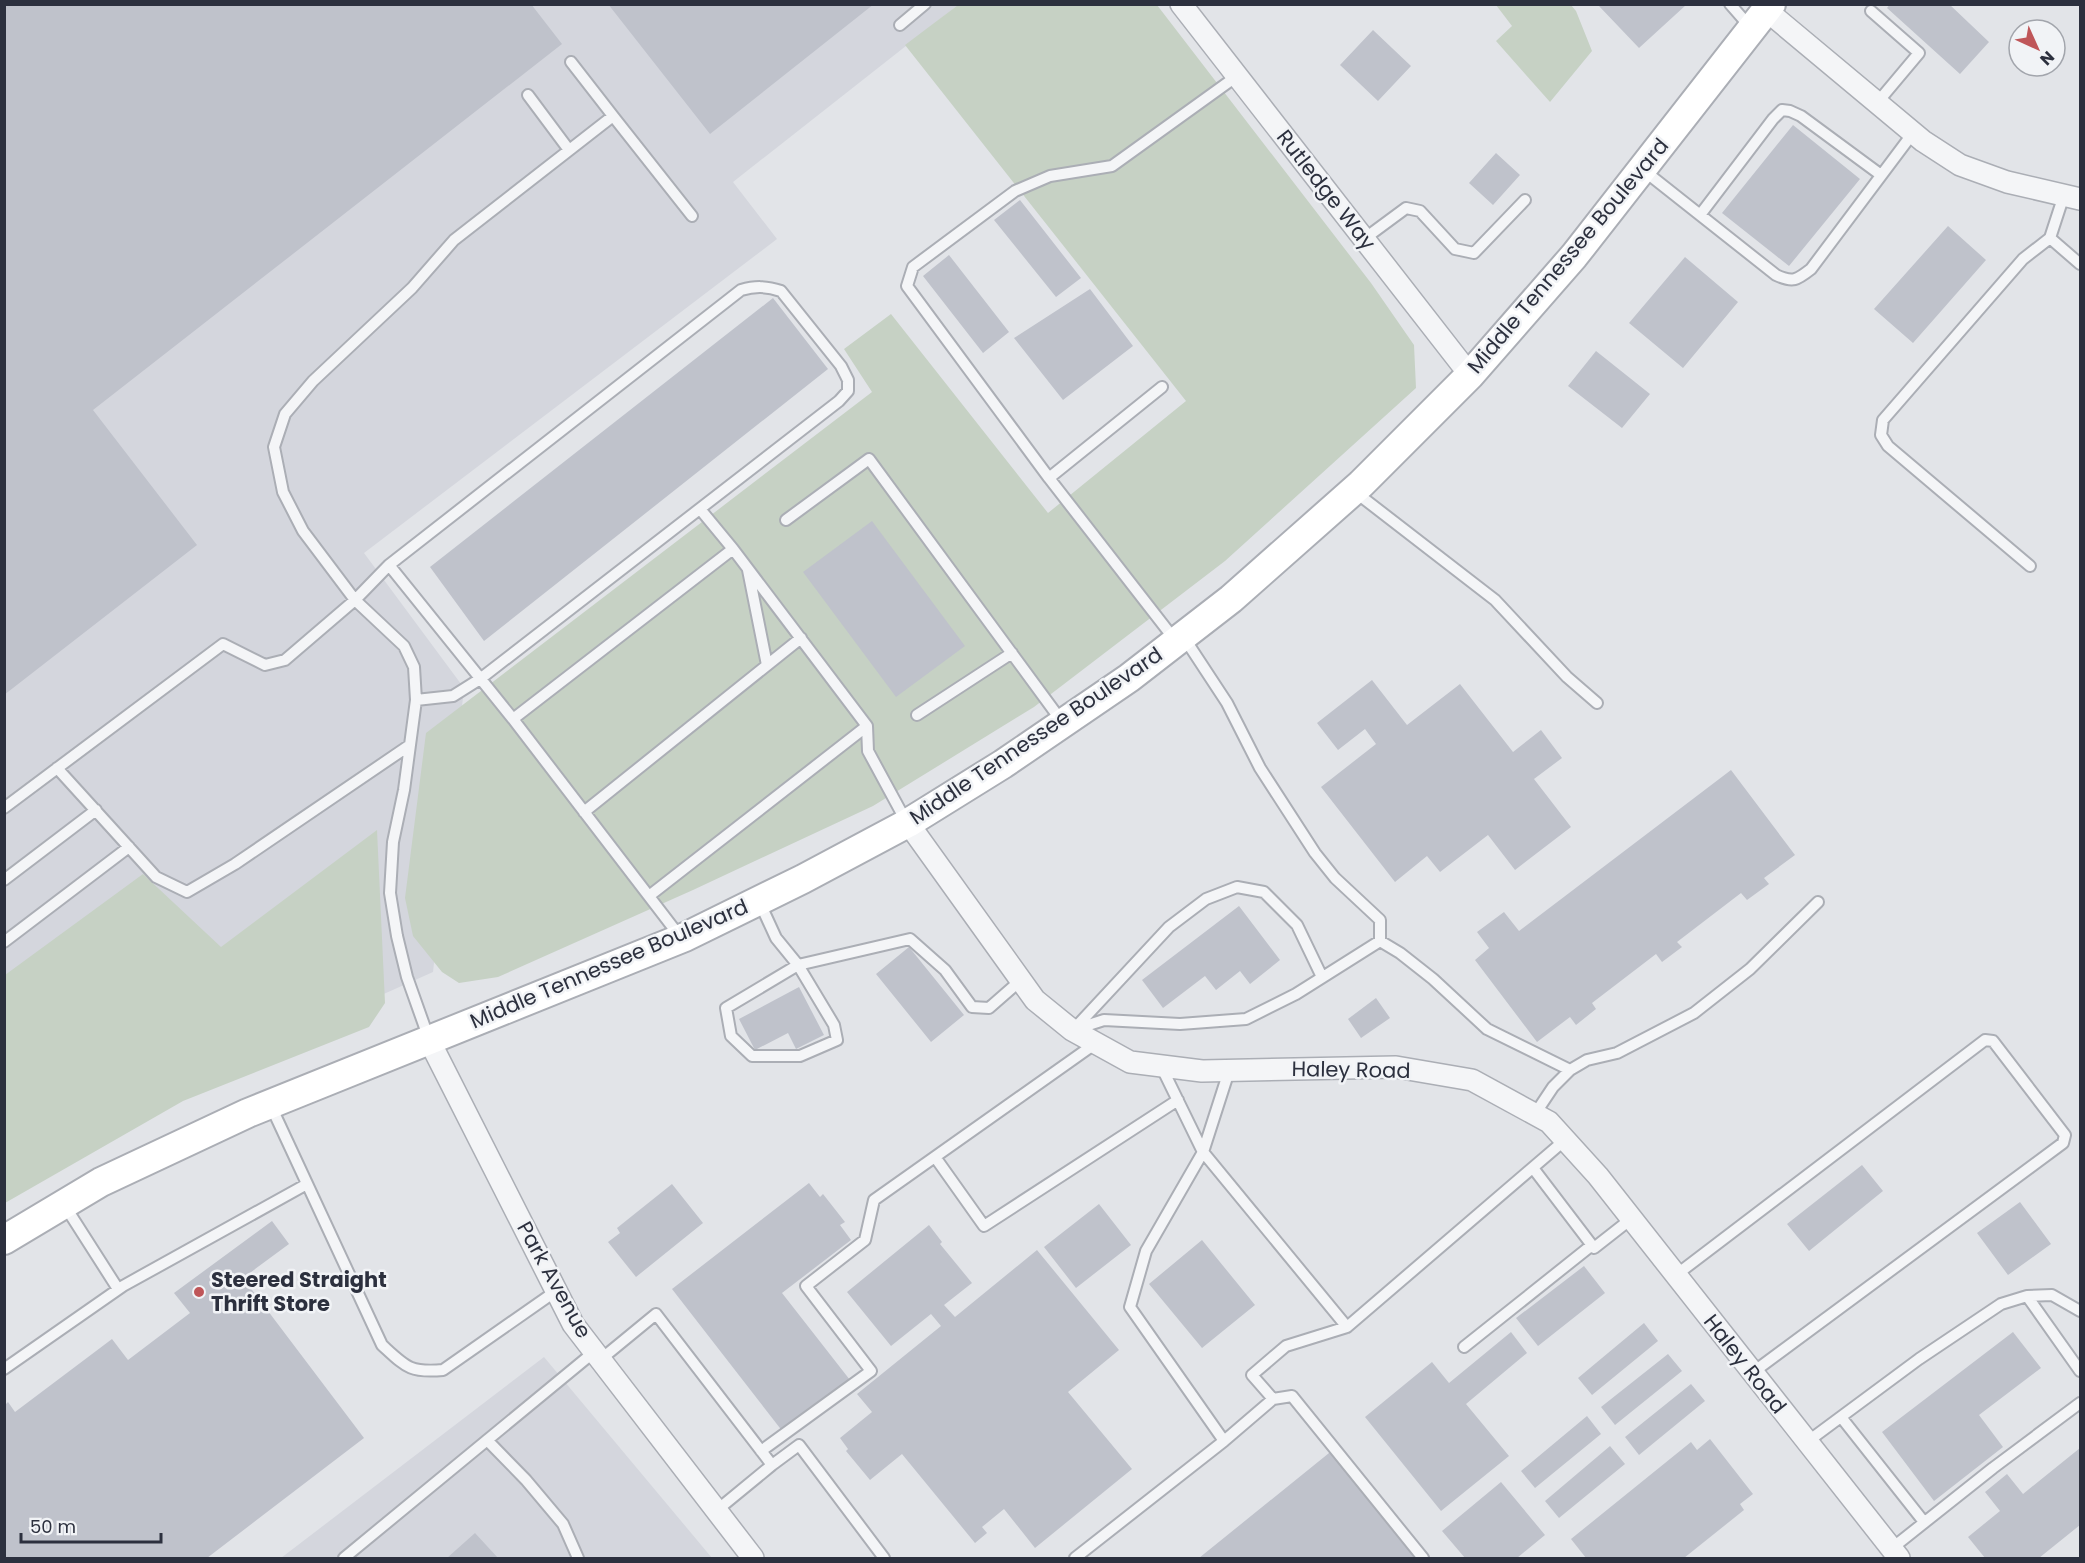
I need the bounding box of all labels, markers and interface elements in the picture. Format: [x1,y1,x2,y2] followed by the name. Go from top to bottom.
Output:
[2007,18,2067,78] north arrow
[2035,46,2060,71] text: N
[1270,123,1383,256] street label: Rutledge Way
[1460,132,1675,380] street label: Middle Tennessee Boulevard
[904,640,1168,831] street label: Middle Tennessee Boulevard
[465,892,752,1035] street label: Middle Tennessee Boulevard
[1291,1054,1411,1085] street label: Haley Road
[510,1216,599,1343] street label: Park Avenue
[211,1265,387,1318] place label: Steered Straight Thrift Store
[192,1285,206,1299] marker: Steered Straight Thrift Store
[1697,1308,1793,1419] street label: Haley Road
[21,1506,160,1544] scale bar
[30,1514,76,1539] text: 50 m

